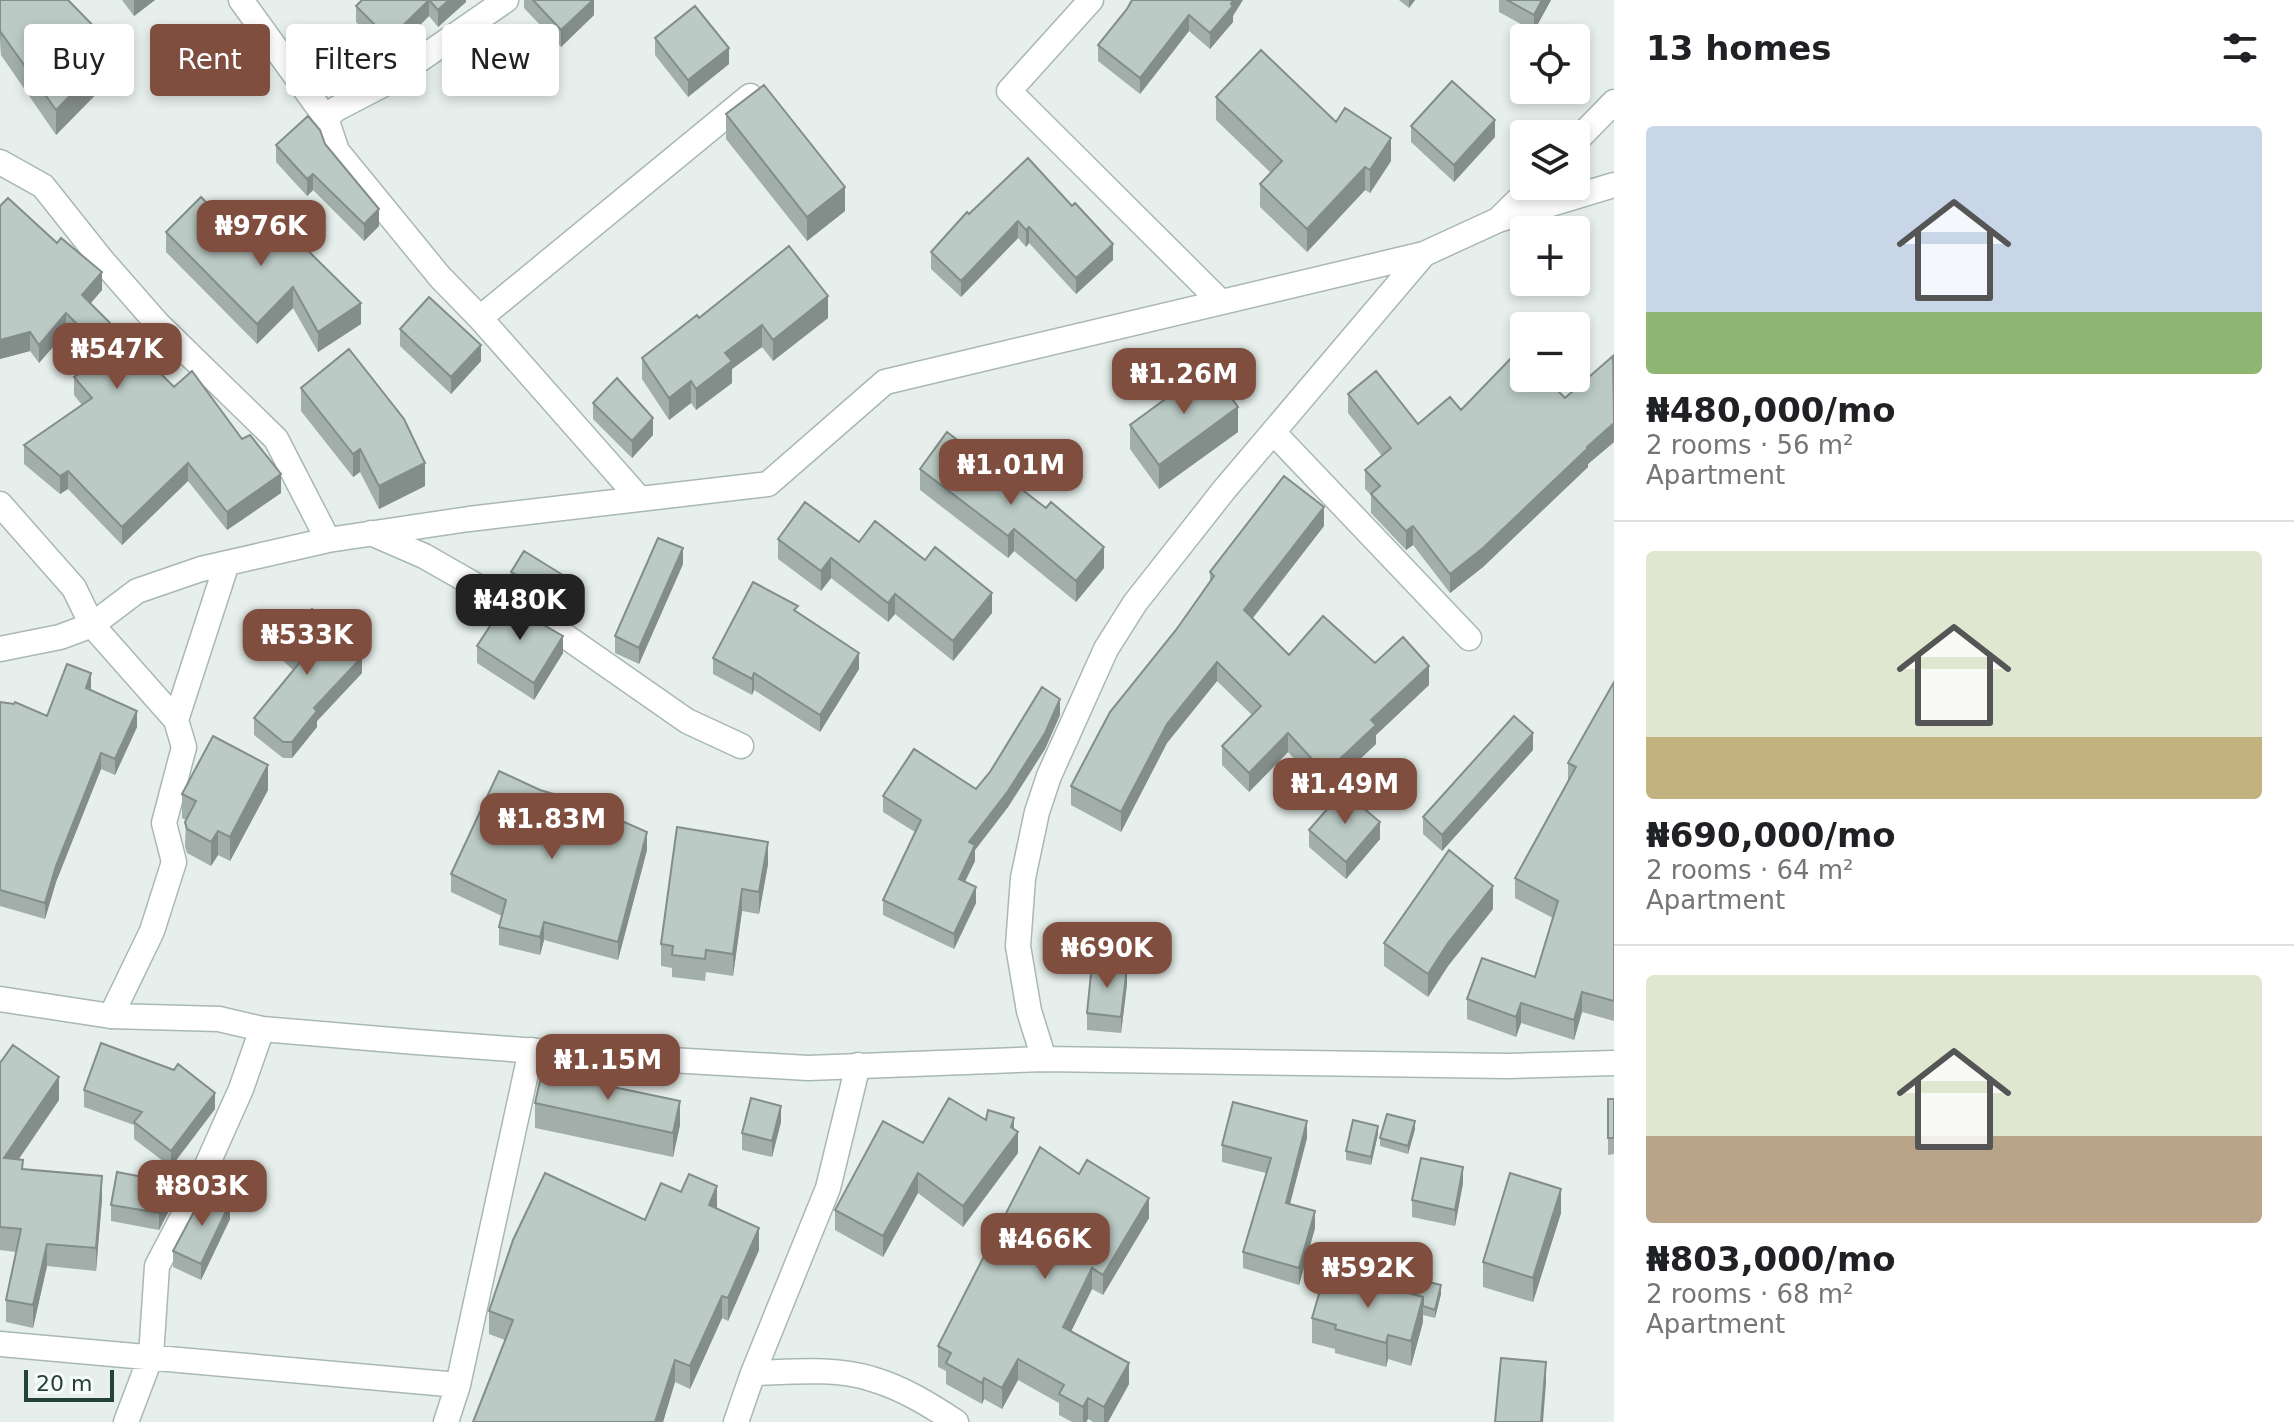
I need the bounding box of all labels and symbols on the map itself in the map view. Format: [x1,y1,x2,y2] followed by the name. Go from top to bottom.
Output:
[205,200,317,268] pin: ₦976K
[61,323,173,391] pin: ₦547K
[1119,348,1249,416] pin: ₦1.26M
[946,439,1076,507] pin: ₦1.01M
[464,574,576,642] pin: ₦480K
[251,609,363,677] pin: ₦533K
[1280,758,1410,826] pin: ₦1.49M
[487,793,617,861] pin: ₦1.83M
[1051,922,1163,990] pin: ₦690K
[543,1034,673,1102] pin: ₦1.15M
[146,1160,258,1228] pin: ₦803K
[989,1213,1101,1281] pin: ₦466K
[1312,1242,1424,1310] pin: ₦592K
[24,1366,114,1402] scale bar

